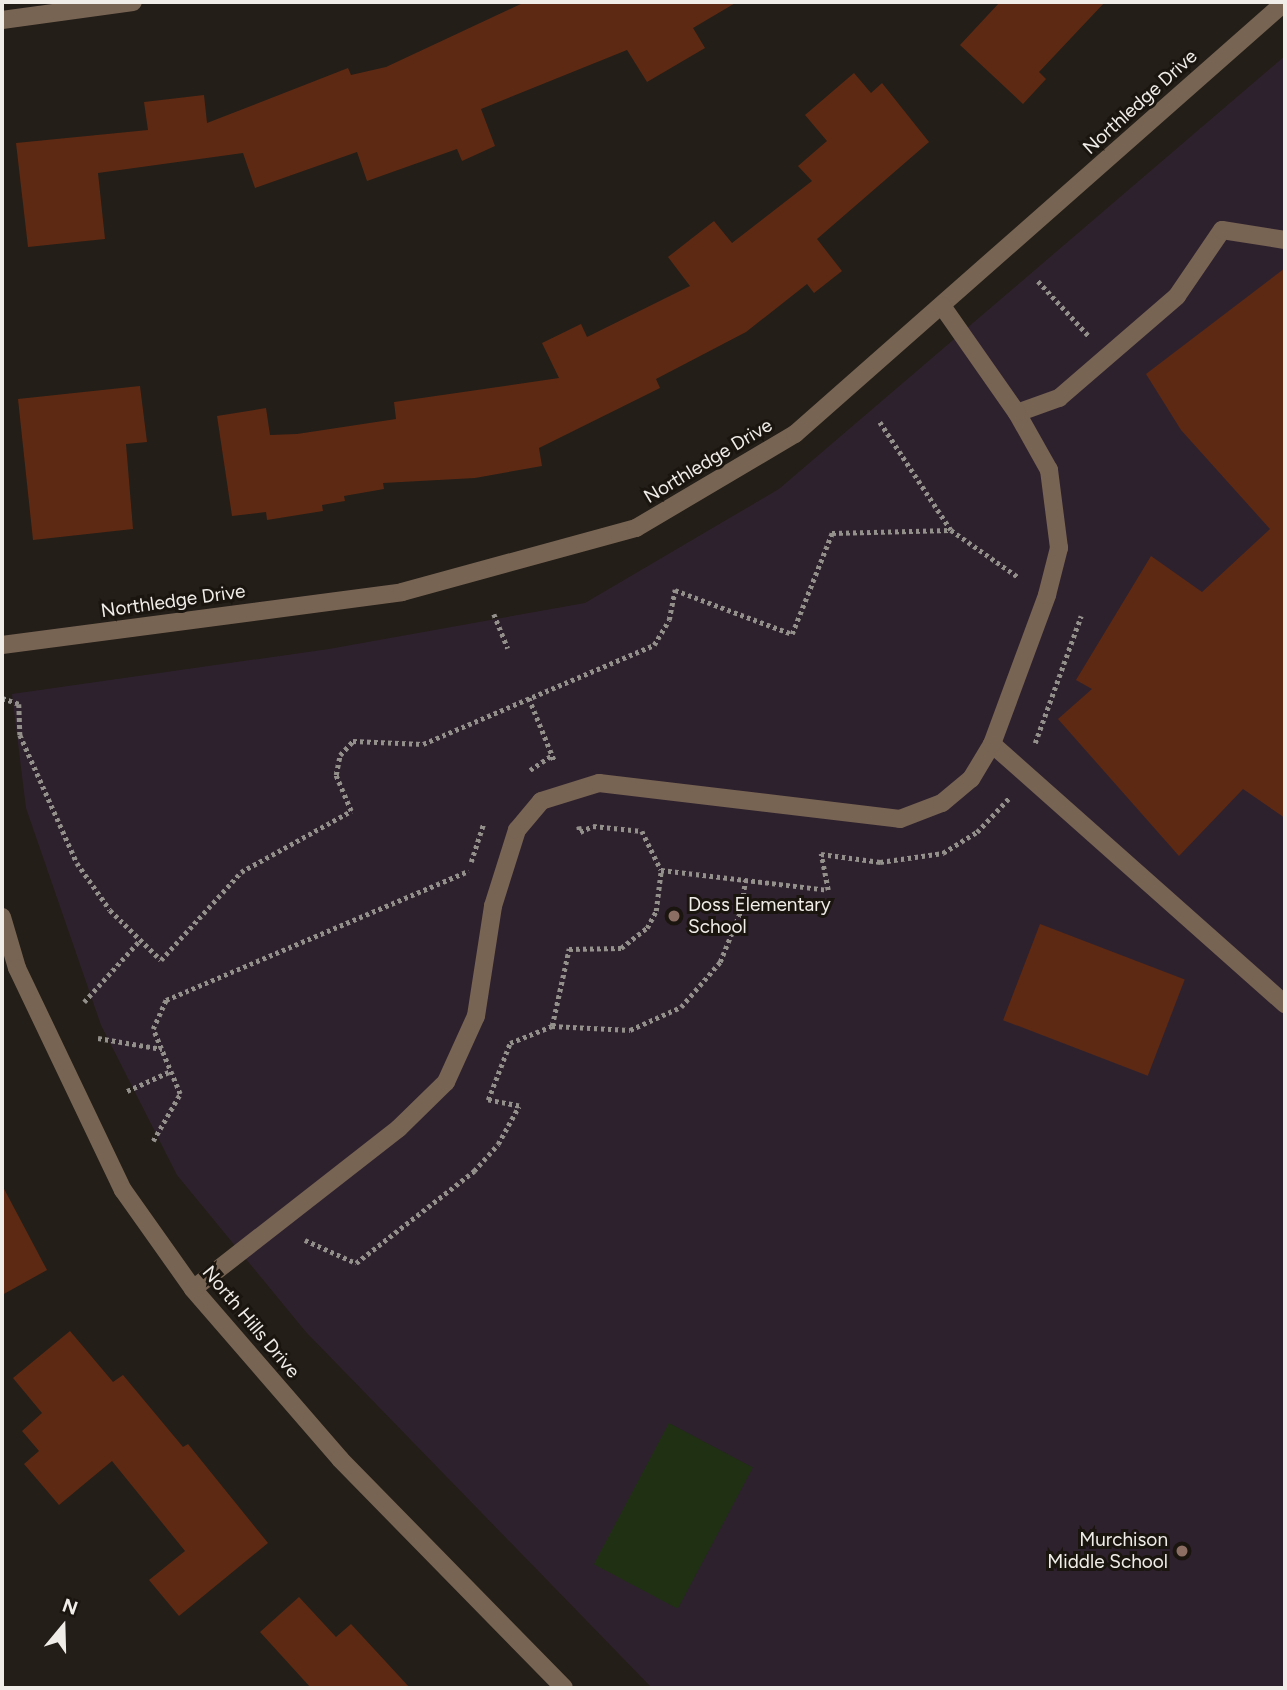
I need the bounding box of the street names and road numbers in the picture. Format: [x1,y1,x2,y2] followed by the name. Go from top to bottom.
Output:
[1078,45,1202,159] street label: Northledge Drive
[640,414,776,508] street label: Northledge Drive
[99,580,247,622] street label: Northledge Drive
[198,1261,304,1383] street label: North Hills Drive

